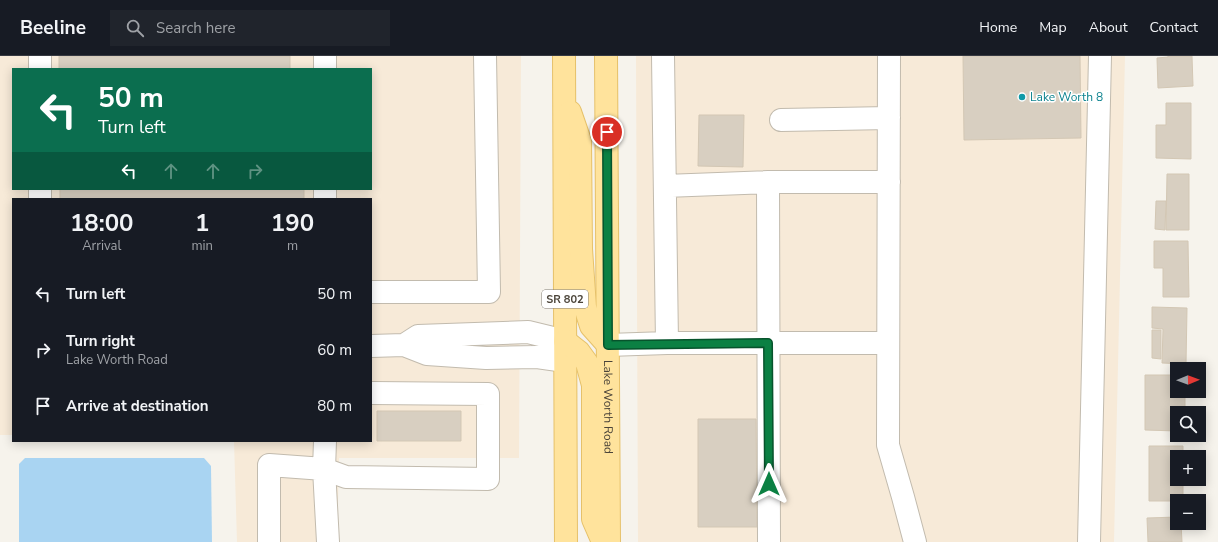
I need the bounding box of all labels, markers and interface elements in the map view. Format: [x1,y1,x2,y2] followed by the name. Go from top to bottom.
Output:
[110,10,390,46] search box
[20,15,86,41] text: Beeline
[124,17,146,39] icon: search
[156,18,236,38] text: Search here
[979,18,1017,37] text: Home
[1039,18,1067,37] text: Map
[1089,18,1128,37] text: About
[1150,18,1198,37] text: Contact
[98,79,164,117] text: 50 m
[32,84,84,136] icon: left
[1030,89,1103,105] place label: Lake Worth 8
[1017,92,1027,102] marker: Lake Worth 8
[98,115,166,139] text: Turn left
[590,115,624,149] pin
[596,121,618,143] icon: arrive
[118,160,140,182] icon: left
[160,160,182,182] icon: ahead
[202,160,224,182] icon: ahead
[244,160,266,182] icon: right
[70,207,133,239] text: 18:00
[195,207,209,239] text: 1
[271,207,314,239] text: 190
[82,237,121,255] text: Arrival
[191,237,213,255] text: min
[287,237,298,255] text: m
[32,283,54,305] icon: left
[66,284,125,304] text: Turn left
[317,284,352,304] text: 50 m
[542,290,588,308] road number: SR 802
[66,331,135,351] text: Turn right
[32,339,54,361] icon: right
[317,340,352,360] text: 60 m
[66,351,168,369] text: Lake Worth Road
[600,360,616,454] street label: Lake Worth Road
[1170,362,1206,398] north arrow
[1170,362,1206,530] map controls
[32,395,54,417] icon: arrive
[66,396,209,416] text: Arrive at destination
[317,396,352,416] text: 80 m
[1170,406,1206,442] button: search
[1170,450,1206,486] button: +
[748,463,790,505] position arrow
[1170,494,1206,530] button: −

